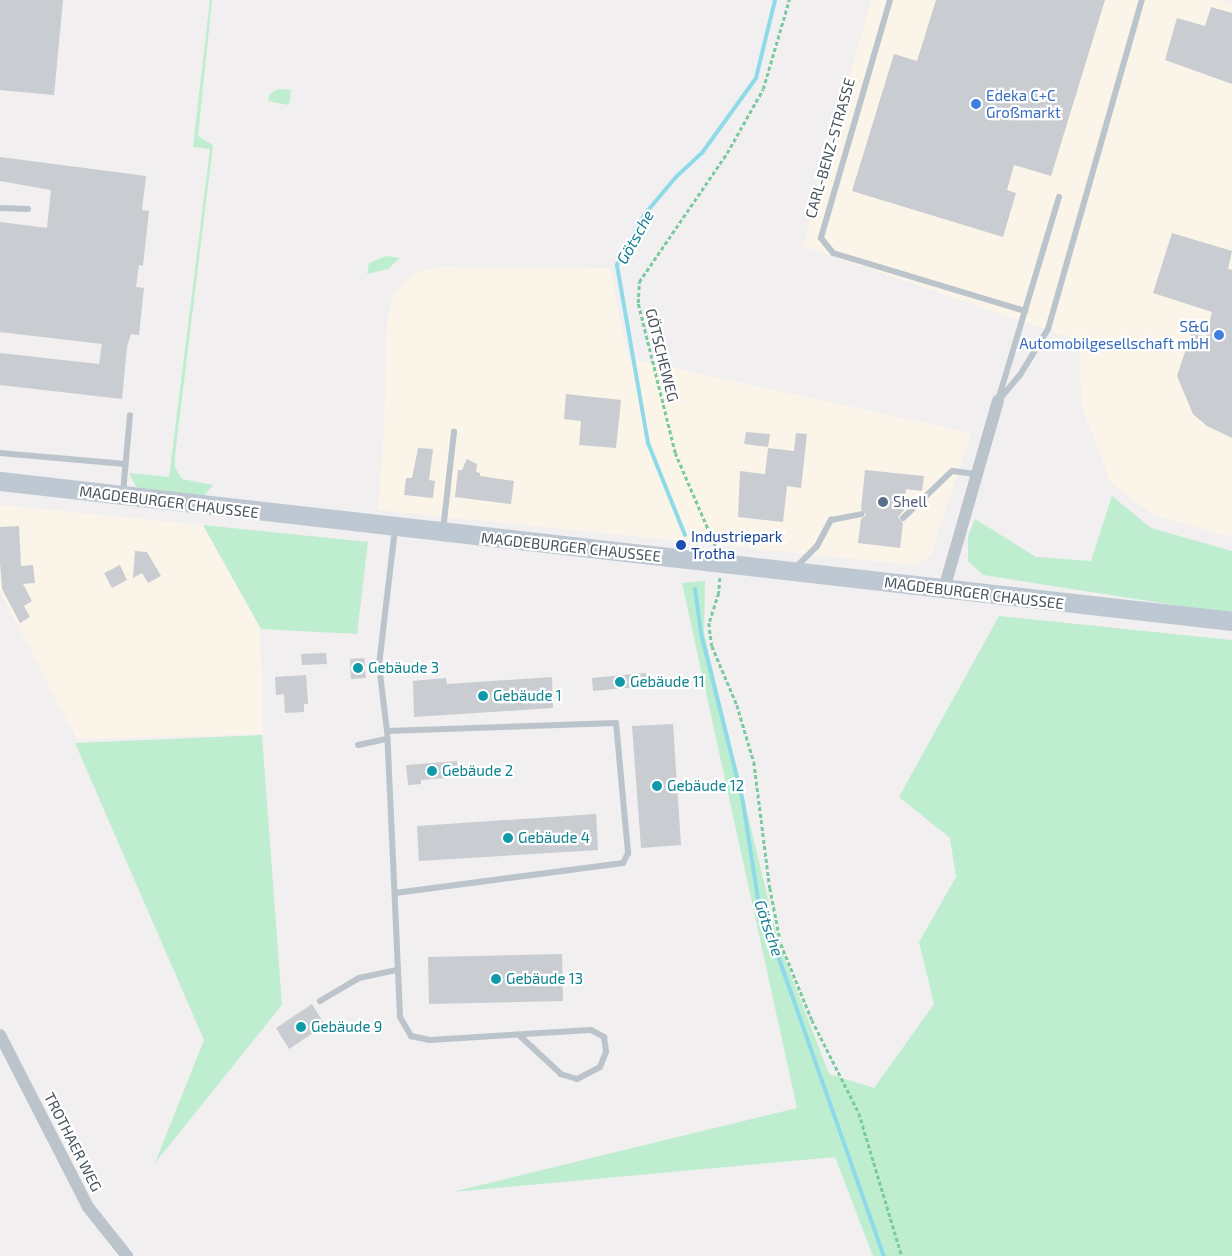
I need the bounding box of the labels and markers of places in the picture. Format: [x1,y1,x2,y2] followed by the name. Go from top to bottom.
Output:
[986,86,1061,121] place label: Edeka C+C Großmarkt
[970,98,982,110] marker: Edeka C+C Großmarkt
[1019,317,1209,352] place label: S&G Automobilgesellschaft mbH
[1213,329,1225,341] marker: S&G Automobilgesellschaft mbH
[893,493,927,511] place label: Shell
[877,496,889,508] marker: Shell
[691,527,782,562] place label: Industriepark Trotha
[675,539,687,551] marker: Industriepark Trotha
[368,659,439,677] place label: Gebäude 3
[352,662,364,674] marker: Gebäude 3
[630,673,705,691] place label: Gebäude 11
[614,676,626,688] marker: Gebäude 11
[493,687,562,705] place label: Gebäude 1
[477,690,489,702] marker: Gebäude 1
[442,762,513,780] place label: Gebäude 2
[426,765,438,777] marker: Gebäude 2
[667,777,744,795] place label: Gebäude 12
[651,780,663,792] marker: Gebäude 12
[518,829,590,847] place label: Gebäude 4
[502,832,514,844] marker: Gebäude 4
[506,970,583,988] place label: Gebäude 13
[490,973,502,985] marker: Gebäude 13
[311,1018,382,1036] place label: Gebäude 9
[295,1021,307,1033] marker: Gebäude 9

